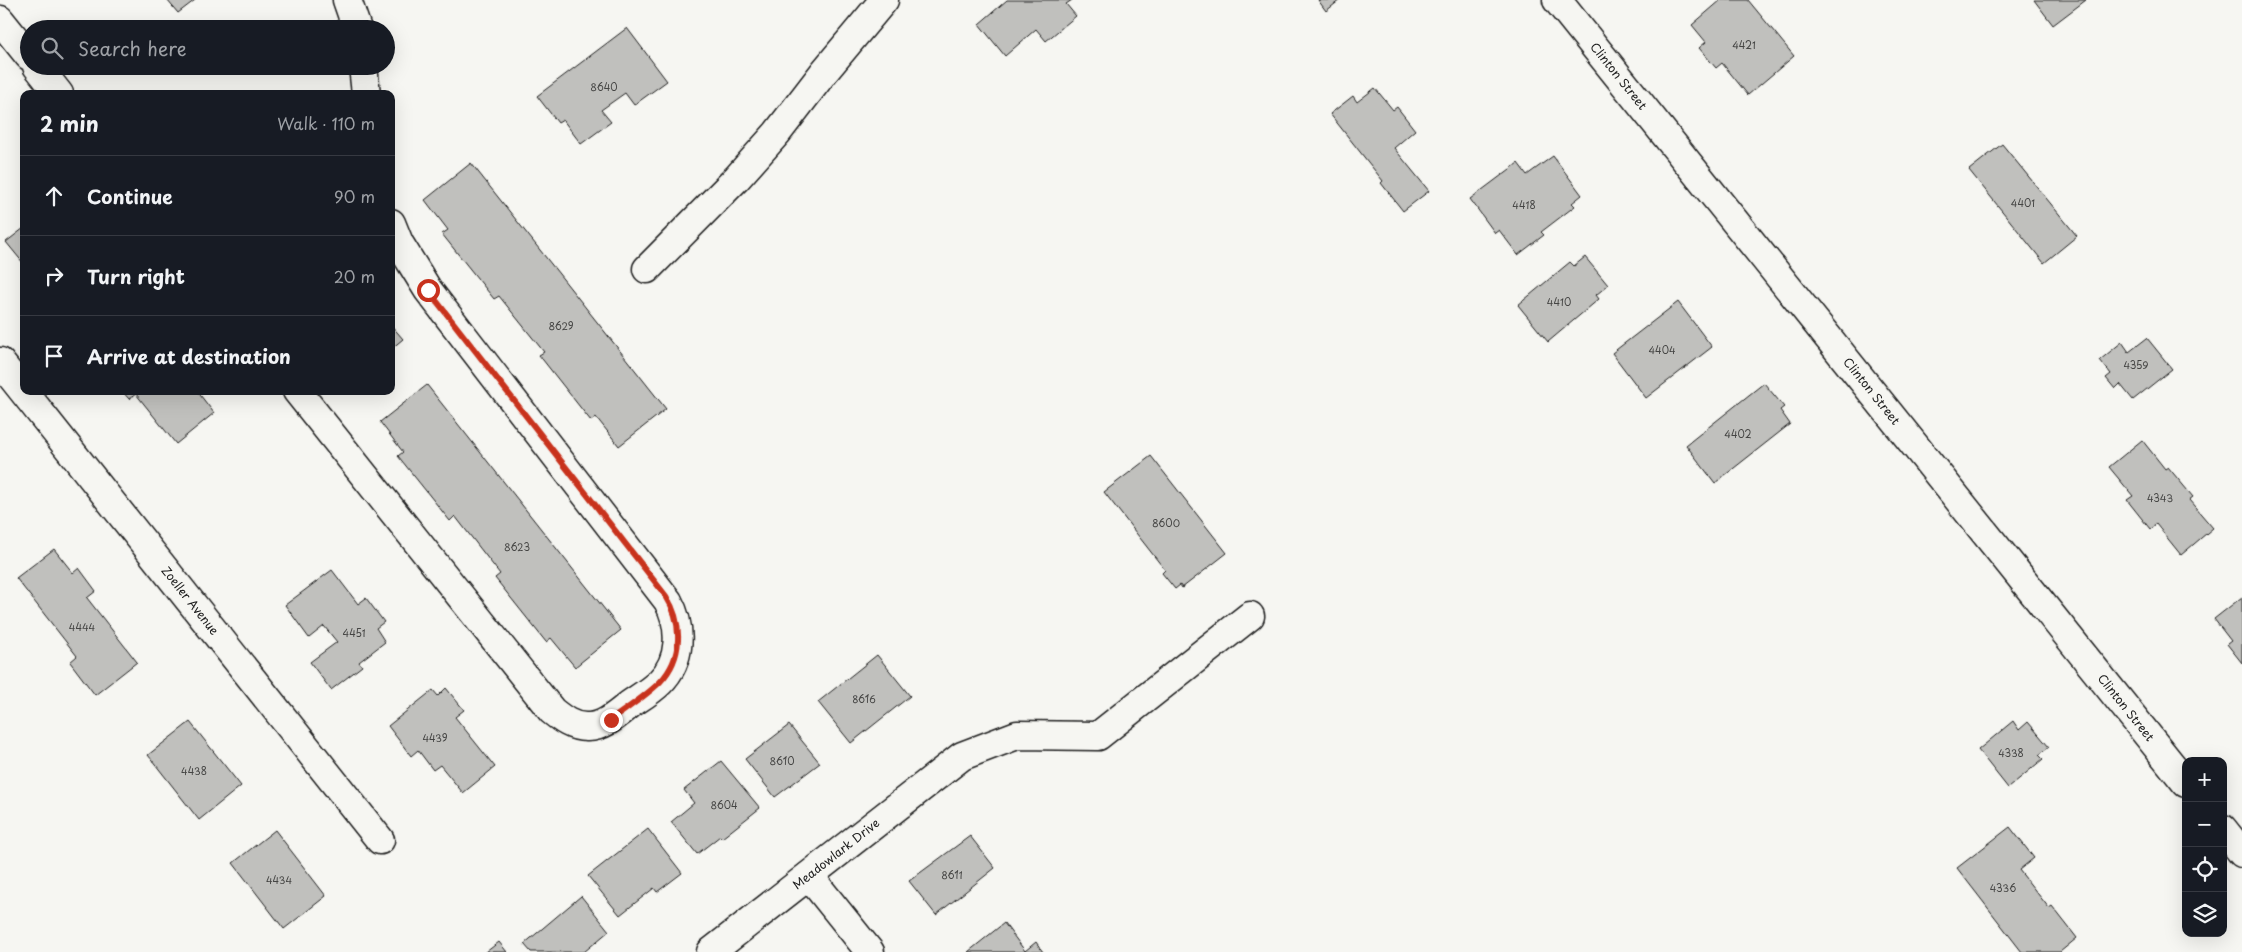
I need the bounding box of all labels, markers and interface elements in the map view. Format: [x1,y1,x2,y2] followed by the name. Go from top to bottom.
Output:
[20,20,395,75] search box
[38,34,66,62] icon: search
[78,34,187,62] text: Search here
[1732,37,1756,52] house number: 4421
[1586,38,1652,113] street label: Clinton Street
[590,79,618,94] house number: 8640
[40,107,99,139] text: 2 min
[277,111,375,135] text: Walk · 110 m
[40,182,68,210] icon: ahead
[87,182,173,210] text: Continue
[334,184,375,208] text: 90 m
[2011,195,2035,210] house number: 4401
[1512,197,1536,212] house number: 4418
[40,262,68,290] icon: right
[87,262,185,290] text: Turn right
[334,264,375,288] text: 20 m
[417,279,440,302] route start
[1547,294,1571,309] house number: 4410
[548,318,574,333] house number: 8629
[40,342,68,370] icon: arrive
[87,342,291,370] text: Arrive at destination
[1648,342,1676,357] house number: 4404
[1840,353,1905,428] street label: Clinton Street
[2123,357,2149,372] house number: 4359
[1724,426,1752,441] house number: 4402
[2147,490,2173,505] house number: 4343
[1152,515,1180,530] house number: 8600
[504,539,530,554] house number: 8623
[158,562,224,639] street label: Zoeller Avenue
[69,619,96,634] house number: 4444
[343,625,366,640] house number: 4451
[2094,670,2159,745] street label: Clinton Street
[852,691,876,706] house number: 8616
[600,709,623,732] route end
[422,730,448,745] house number: 4439
[1998,745,2024,760] house number: 4338
[770,753,794,768] house number: 8610
[2182,757,2227,937] map controls
[2182,757,2227,802] button: +
[181,763,207,778] house number: 4438
[710,797,738,812] house number: 8604
[2182,802,2227,847] button: −
[788,814,883,893] street label: Meadowlark Drive
[2182,847,2227,892] button: locate
[941,867,963,882] house number: 8611
[266,872,292,887] house number: 4434
[1990,880,2016,895] house number: 4336
[2182,892,2227,937] button: layers

